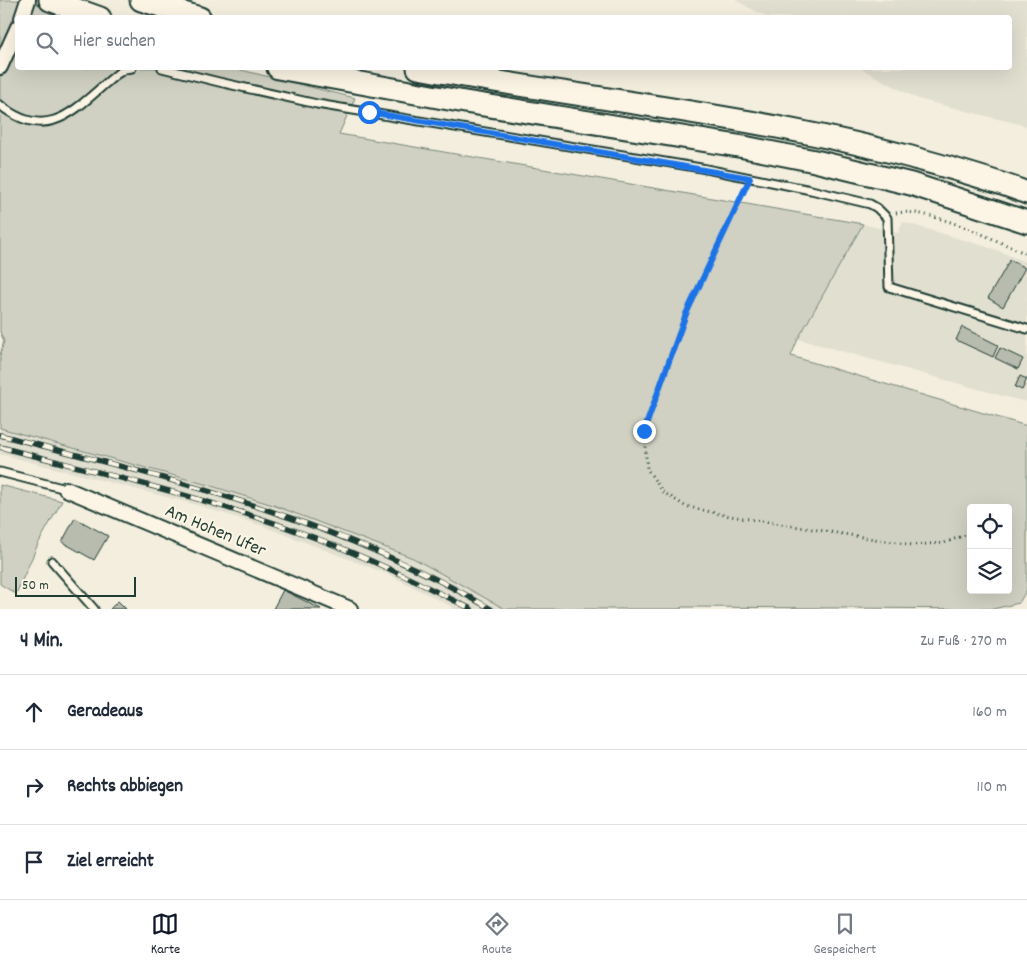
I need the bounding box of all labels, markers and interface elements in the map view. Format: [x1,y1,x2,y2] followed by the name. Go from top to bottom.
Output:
[15,15,1012,70] search box
[33,29,61,57] icon: search
[73,29,156,56] text: Hier suchen
[358,101,381,124] route start
[633,420,656,443] route end
[160,499,270,565] street label: Am Hohen Ufer
[967,504,1012,594] map controls
[967,504,1012,549] button: locate
[967,549,1012,594] button: layers
[15,574,136,597] scale bar
[22,576,49,596] text: 50 m
[20,627,63,657] text: 4 Min.
[920,630,1007,653] text: Zu Fuß · 270 m
[20,698,48,726] icon: ahead
[67,699,143,726] text: Geradeaus
[972,701,1007,724] text: 160 m
[20,773,48,801] icon: right
[67,774,183,801] text: Rechts abbiegen
[977,776,1007,799] text: 110 m
[20,848,48,876] icon: arrive
[67,849,154,876] text: Ziel erreicht
[151,910,180,960] tab: Karte
[482,910,512,960] tab: Route
[813,910,876,960] tab: Gespeichert

